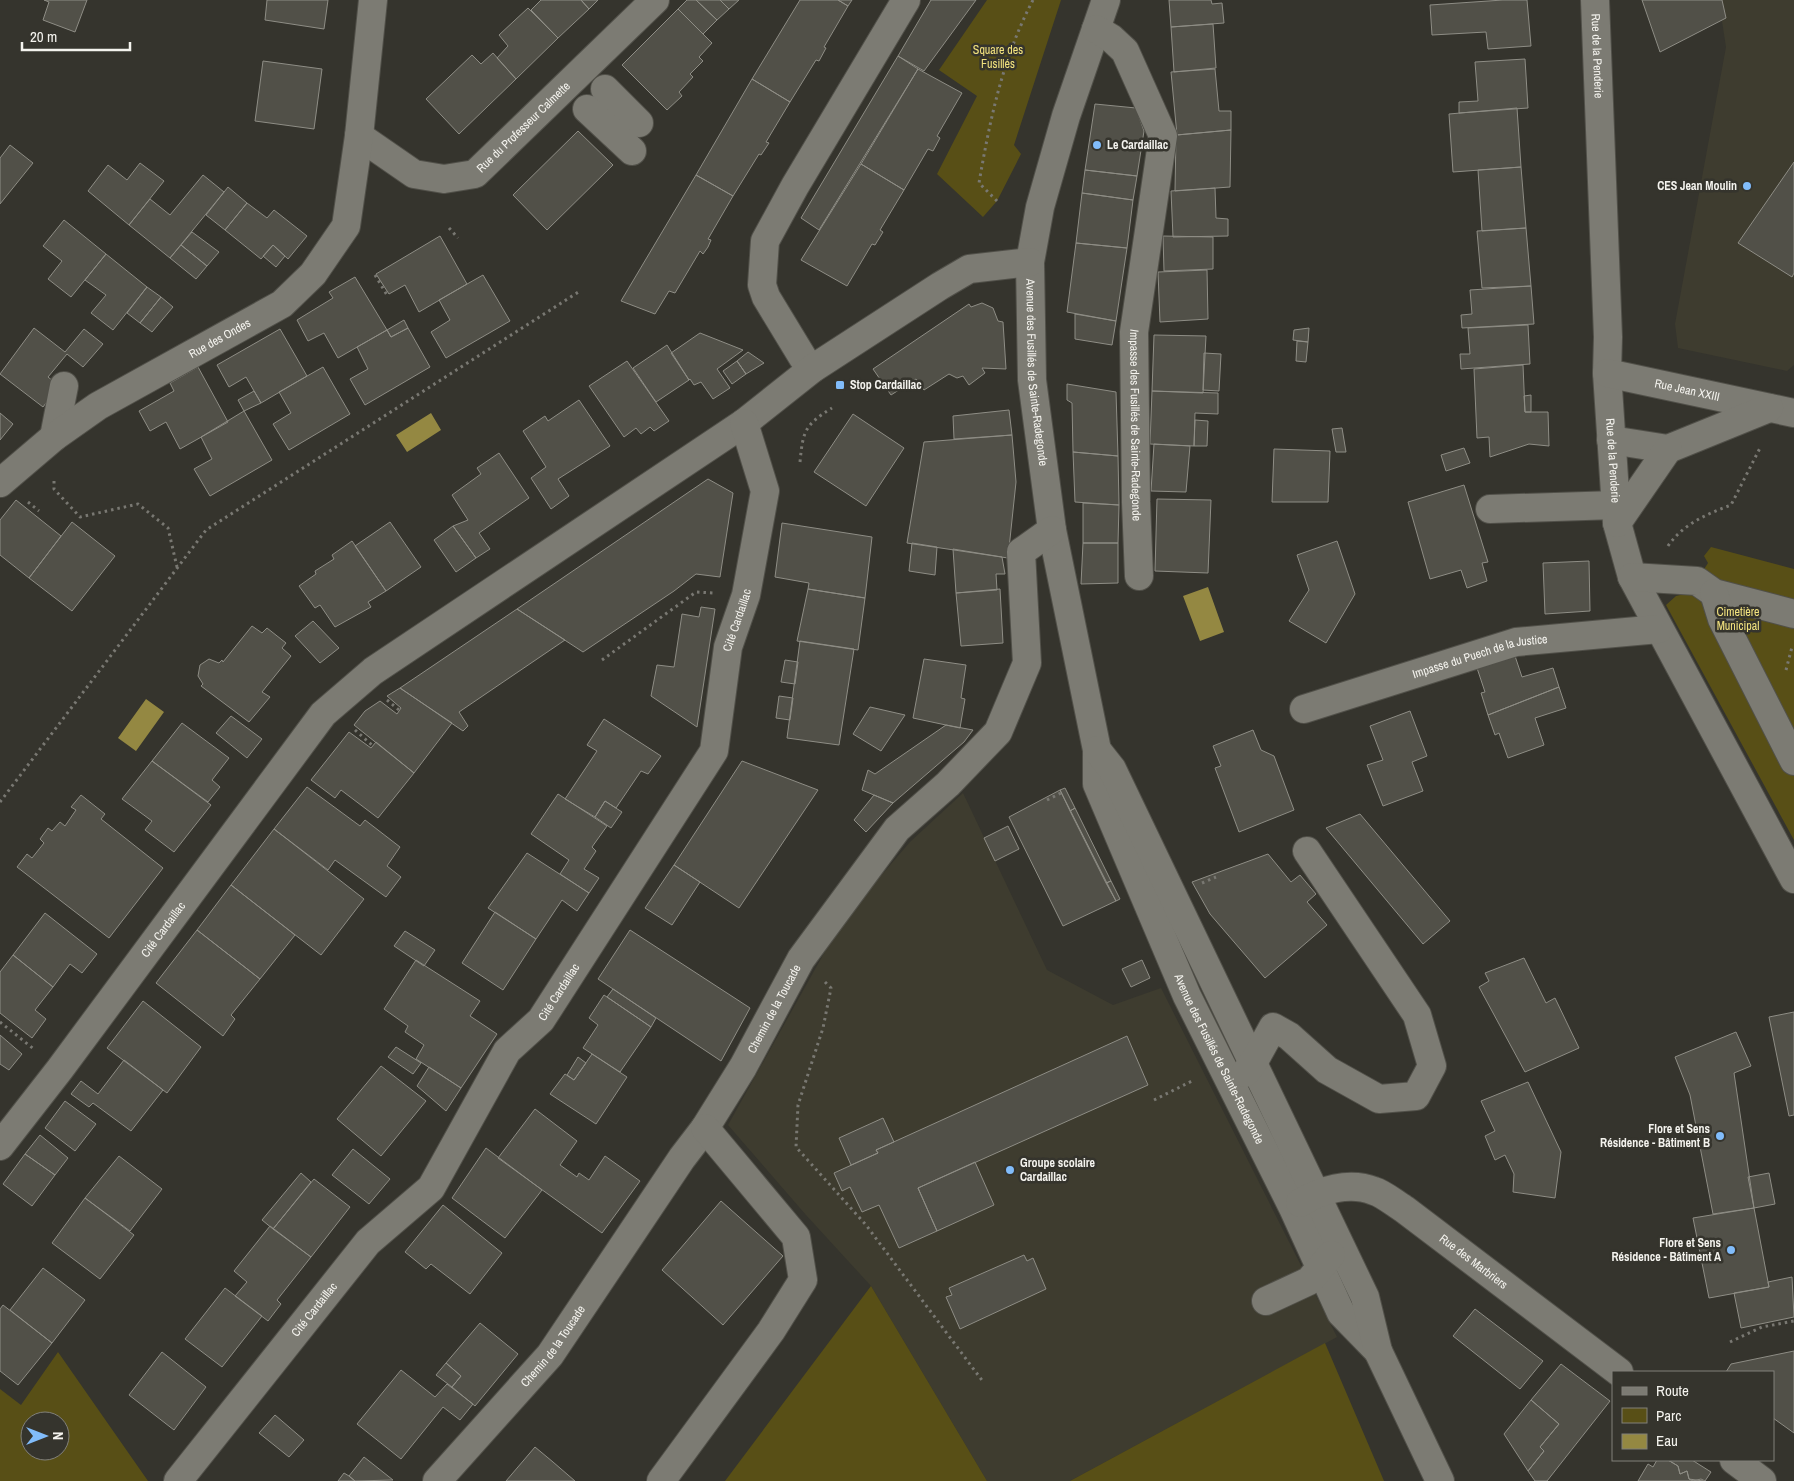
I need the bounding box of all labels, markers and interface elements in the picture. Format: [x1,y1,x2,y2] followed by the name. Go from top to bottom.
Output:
[1588,13,1607,99] street label: Rue de la Penderie
[22,20,130,52] scale bar
[30,26,57,47] text: 20 m
[973,42,1023,72] park label: Square des Fusillés
[473,78,574,176] street label: Rue du Professeur Calmette
[1107,137,1169,153] place label: Le Cardaillac
[1091,139,1103,151] marker: Le Cardaillac
[1657,178,1737,194] place label: CES Jean Moulin
[1741,180,1753,192] marker: CES Jean Moulin
[1022,278,1051,467] street label: Avenue des Fusillés de Sainte-Radegonde
[186,315,254,362] street label: Rue des Ondes
[1126,328,1145,521] street label: Impasse des Fusillés de Sainte-Radegonde
[1653,375,1721,405] street label: Rue Jean XXIII
[850,377,922,393] place label: Stop Cardaillac
[834,379,846,391] marker: Stop Cardaillac
[1602,418,1624,503] street label: Rue de la Penderie
[719,588,755,652] street label: Cité Cardaillac
[1716,604,1760,634] park label: Cimetière Municipal
[1410,631,1548,682] street label: Impasse du Puech de la Justice
[137,899,189,961] street label: Cité Cardaillac
[534,960,583,1024] street label: Cité Cardaillac
[744,962,805,1056] street label: Chemin de la Toucade
[1170,970,1268,1147] street label: Avenue des Fusillés de Sainte-Radegonde
[1600,1121,1711,1151] place label: Flore et Sens Résidence - Bâtiment B
[1714,1130,1726,1142] marker: Flore et Sens Résidence - Bâtiment B
[1020,1155,1095,1185] place label: Groupe scolaire Cardaillac
[1004,1164,1016,1176] marker: Groupe scolaire Cardaillac
[1436,1231,1511,1293] street label: Rue des Marbriers
[1611,1235,1722,1265] place label: Flore et Sens Résidence - Bâtiment A
[1725,1244,1737,1256] marker: Flore et Sens Résidence - Bâtiment A
[288,1279,341,1340] street label: Cité Cardaillac
[517,1302,589,1390] street label: Chemin de la Toucade
[1612,1371,1774,1461] legend
[1656,1380,1689,1401] text: Route
[1656,1405,1681,1426] text: Parc
[20,1411,70,1461] north arrow
[1656,1430,1678,1451] text: Eau
[49,1432,67,1440] text: N

